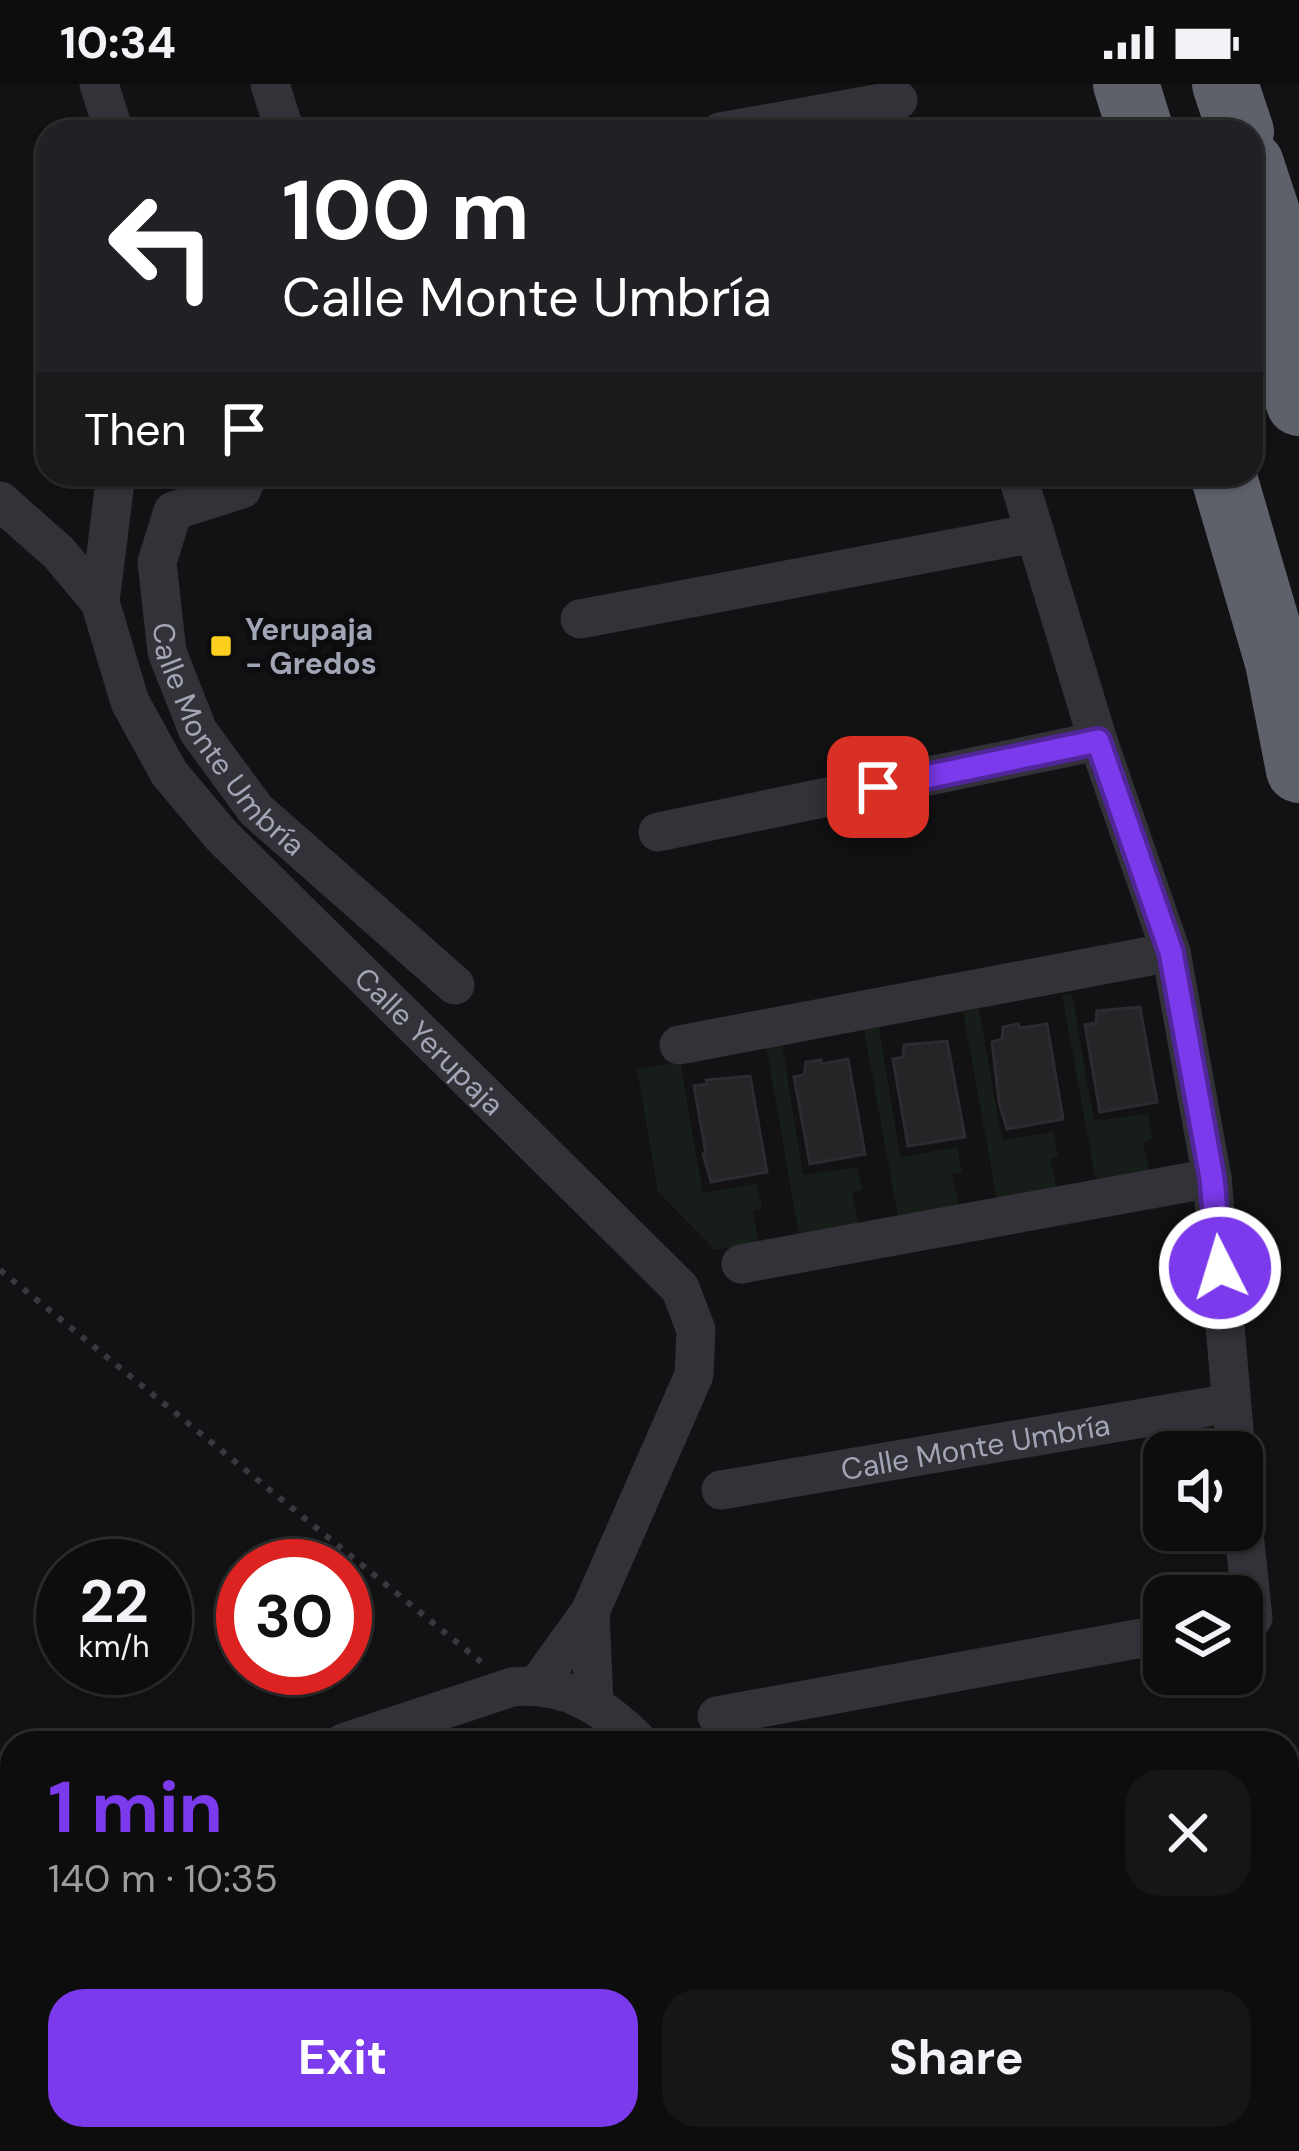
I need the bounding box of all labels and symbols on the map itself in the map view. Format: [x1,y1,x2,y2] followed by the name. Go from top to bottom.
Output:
[245,610,377,683] place label: Yerupaja - Gredos
[144,620,314,864] street label: Calle Monte Umbría
[208,633,234,659] marker: Yerupaja - Gredos
[827,736,929,838] pin
[346,958,513,1123] street label: Calle Yerupaja
[1157,1205,1283,1331] position arrow
[838,1405,1113,1489] street label: Calle Monte Umbría
[216,1539,372,1695] speed limit sign: 30

